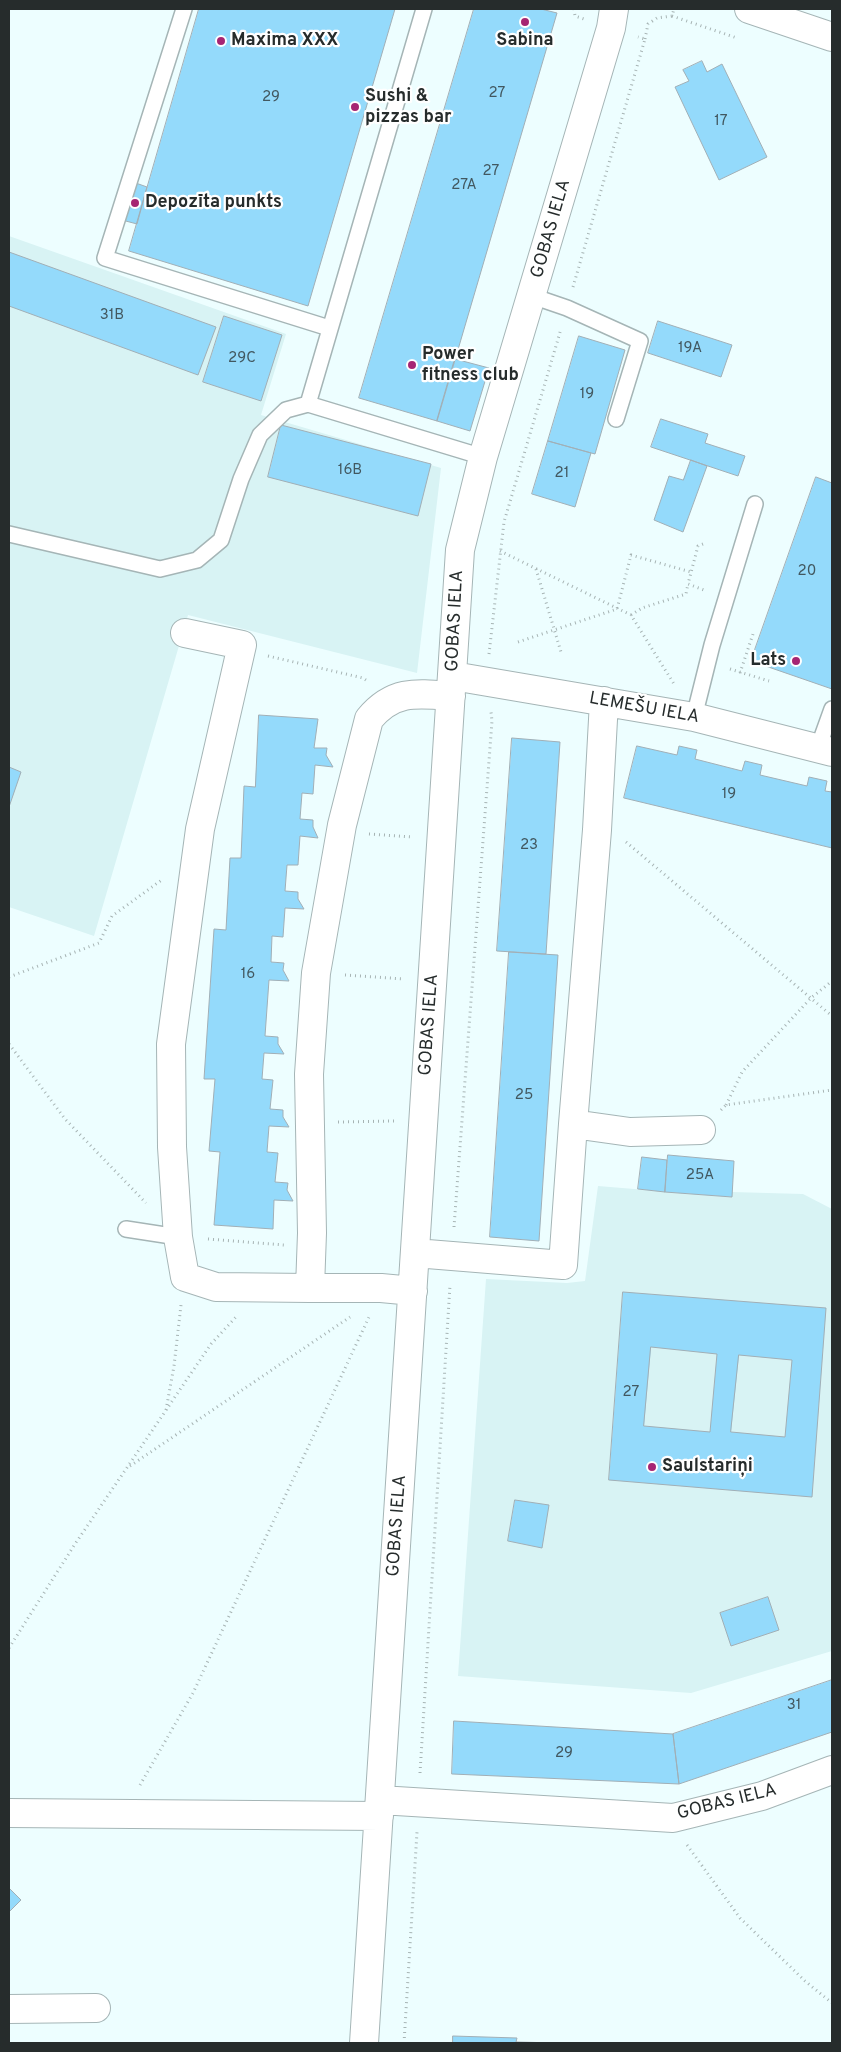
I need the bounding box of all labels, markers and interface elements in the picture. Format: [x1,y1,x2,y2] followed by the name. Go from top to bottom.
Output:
[519,16,531,28] marker: Sabina
[231,30,338,52] place label: Maxima XXX
[496,30,554,52] place label: Sabina
[215,35,227,47] marker: Maxima XXX
[489,85,505,103] house number: 27
[365,86,452,128] place label: Sushi & pizzas bar
[262,89,280,107] house number: 29
[349,101,361,113] marker: Sushi & pizzas bar
[714,113,728,131] house number: 17
[483,163,499,181] house number: 27
[451,177,477,195] house number: 27A
[528,177,576,281] street label: GOBAS IELA
[145,192,282,214] place label: Depozīta punkts
[129,197,141,209] marker: Depozīta punkts
[100,307,124,325] house number: 31B
[678,340,702,358] house number: 19A
[422,344,519,386] place label: Power fitness club
[228,350,256,368] house number: 29C
[406,359,418,371] marker: Power fitness club
[580,386,594,404] house number: 19
[338,462,362,480] house number: 16B
[555,465,569,483] house number: 21
[798,563,816,581] house number: 20
[443,570,469,672] street label: GOBAS IELA
[750,650,786,672] place label: Lats
[790,655,802,667] marker: Lats
[587,689,701,729] street label: LEMEŠU IELA
[722,786,736,804] house number: 19
[520,837,538,855] house number: 23
[241,966,255,984] house number: 16
[416,973,444,1077] street label: GOBAS IELA
[515,1087,533,1105] house number: 25
[686,1167,714,1185] house number: 25A
[623,1384,639,1402] house number: 27
[662,1456,753,1478] place label: Saulstariņi
[646,1461,658,1473] marker: Saulstariņi
[384,1474,412,1578] street label: GOBAS IELA
[787,1697,801,1715] house number: 31
[555,1745,573,1763] house number: 29
[675,1780,779,1826] street label: GOBAS IELA

